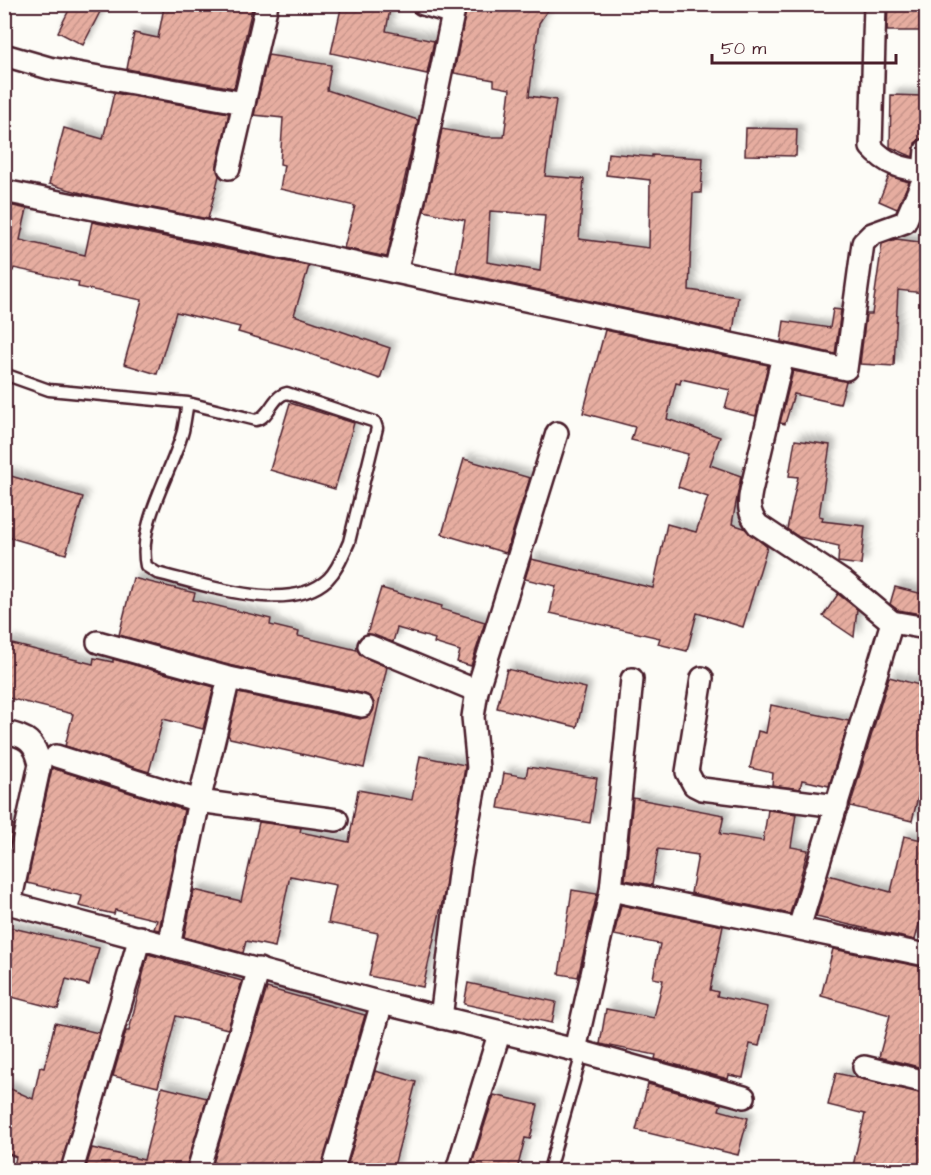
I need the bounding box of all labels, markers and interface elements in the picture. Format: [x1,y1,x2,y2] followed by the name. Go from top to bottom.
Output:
[712,27,896,65] scale bar
[721,36,766,61] text: 50 m

